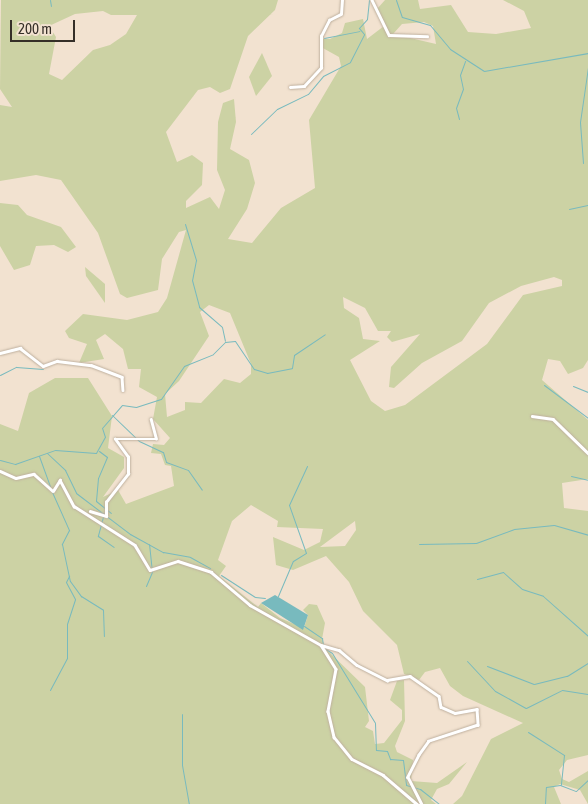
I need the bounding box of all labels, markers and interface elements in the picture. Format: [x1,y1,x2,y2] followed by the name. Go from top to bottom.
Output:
[12,10,78,42] scale bar
[18,20,52,37] text: 200 m

